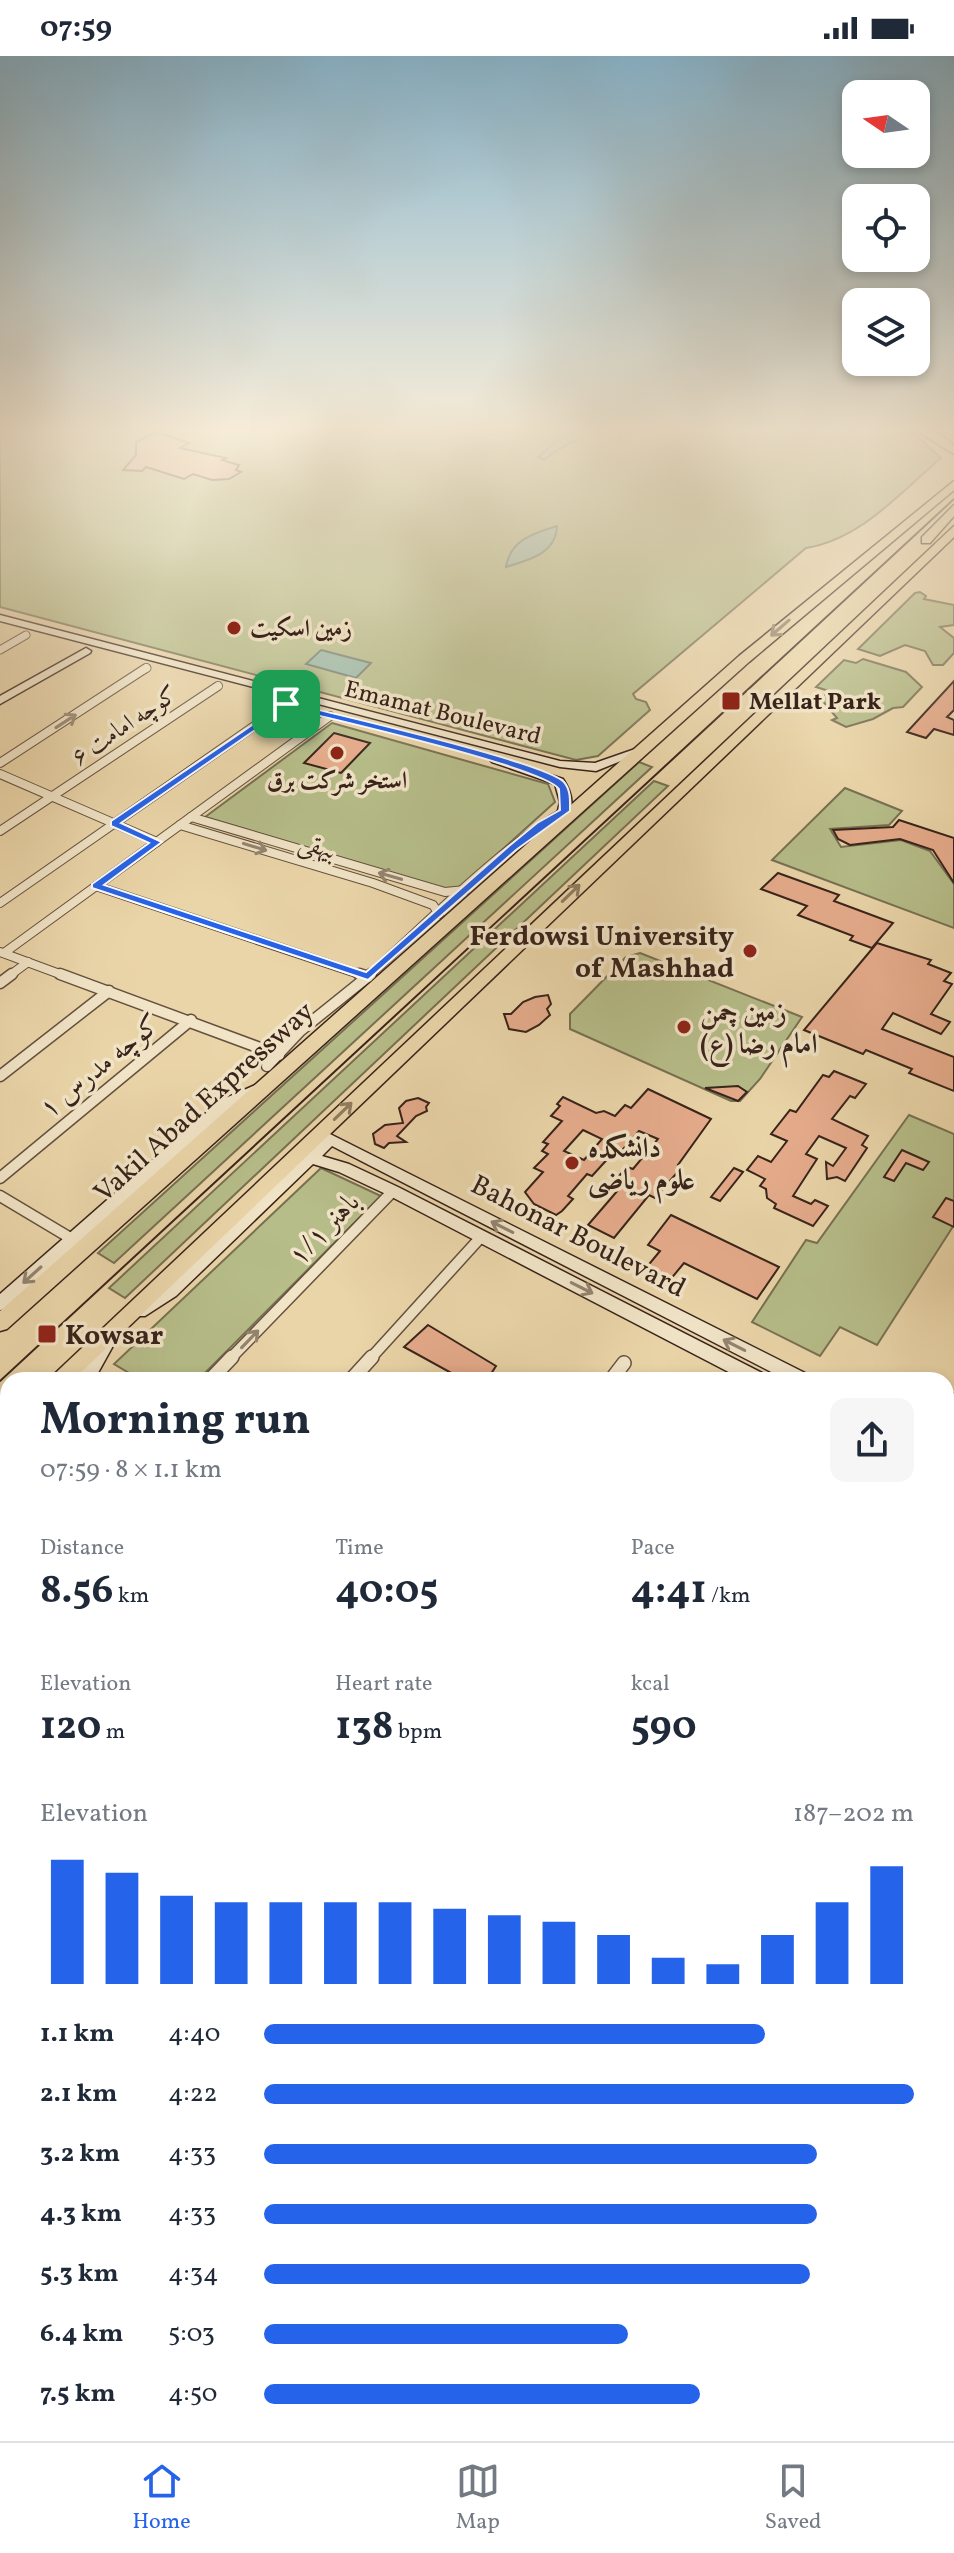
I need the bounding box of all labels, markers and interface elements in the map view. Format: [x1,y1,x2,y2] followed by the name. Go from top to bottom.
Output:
[40,7,112,49] text: 07:59
[842,80,930,168] north arrow
[842,80,930,376] map controls
[842,184,930,272] button: locate
[842,288,930,376] button: layers
[250,613,352,647] place label: زمین اسکیت
[225,619,243,637] marker: زمین اسکیت
[770,619,790,637] one-way arrow
[252,670,320,738] pin
[341,673,544,755] street label: Emamat Boulevard
[65,678,185,775] street label: کوچه امامت ۶
[264,682,308,726] icon: arrive
[749,686,882,720] place label: Mellat Park
[720,690,742,712] marker: Mellat Park
[54,713,76,730] one-way arrow
[328,744,346,762] marker: استخر شرکت برق
[267,765,407,799] place label: استخر شرکت برق
[294,826,341,870] street label: بیهقی
[241,840,267,855] one-way arrow
[378,868,404,883] one-way arrow
[561,884,580,903] one-way arrow
[469,918,734,989] place label: Ferdowsi University of Mashhad
[741,942,759,960] marker: Ferdowsi University of Mashhad
[86,993,323,1213] street label: Vakil Abad Expressway
[700,994,818,1068] place label: زمین چمن امام رضا (ع)
[31,1006,170,1128] street label: کوچه مدرس ۱
[675,1018,693,1036] marker: زمین چمن امام رضا (ع)
[332,1103,352,1121] one-way arrow
[588,1130,695,1204] place label: دانشکده علوم ریاضی
[563,1154,581,1172] marker: دانشکده علوم ریاضی
[464,1166,692,1308] street label: Bahonar Boulevard
[280,1184,370,1275] street label: باهنر ۱/۱
[490,1218,514,1234] one-way arrow
[22,1266,42,1284] one-way arrow
[569,1281,593,1296] one-way arrow
[65,1317,163,1356] place label: Kowsar
[36,1323,58,1345] marker: Kowsar
[240,1329,259,1349] one-way arrow
[722,1336,746,1352] one-way arrow
[40,1391,311,1452] text: Morning run
[830,1398,914,1482] button: share
[40,1452,222,1488] text: 07:59 · 8 × 1.1 km
[40,1533,124,1564] text: Distance
[335,1533,384,1564] text: Time
[631,1533,675,1564] text: Pace
[40,1564,113,1620] text: 8.56
[335,1564,438,1620] text: 40:05
[631,1564,707,1620] text: 4:41
[113,1581,149,1612] text: km
[707,1581,750,1612] text: /km
[40,1669,131,1700] text: Elevation
[335,1669,432,1700] text: Heart rate
[631,1669,670,1700] text: kcal
[40,1700,101,1756] text: 120
[335,1700,394,1756] text: 138
[631,1700,697,1756] text: 590
[101,1717,125,1748] text: m
[394,1717,442,1748] text: bpm
[40,1796,148,1832] text: Elevation
[793,1796,914,1832] text: 187–202 m
[40,2016,114,2052] text: 1.1 km
[168,2016,220,2052] text: 4:40
[40,2076,117,2112] text: 2.1 km
[168,2076,218,2112] text: 4:22
[40,2136,120,2172] text: 3.2 km
[168,2136,216,2172] text: 4:33
[40,2196,122,2232] text: 4.3 km
[168,2196,216,2232] text: 4:33
[40,2256,119,2292] text: 5.3 km
[168,2256,219,2292] text: 4:34
[40,2316,124,2352] text: 6.4 km
[168,2316,215,2352] text: 5:03
[40,2376,116,2412] text: 7.5 km
[168,2376,217,2412] text: 4:50
[133,2459,191,2538] tab: Home
[456,2459,500,2538] tab: Map
[765,2459,821,2538] tab: Saved

